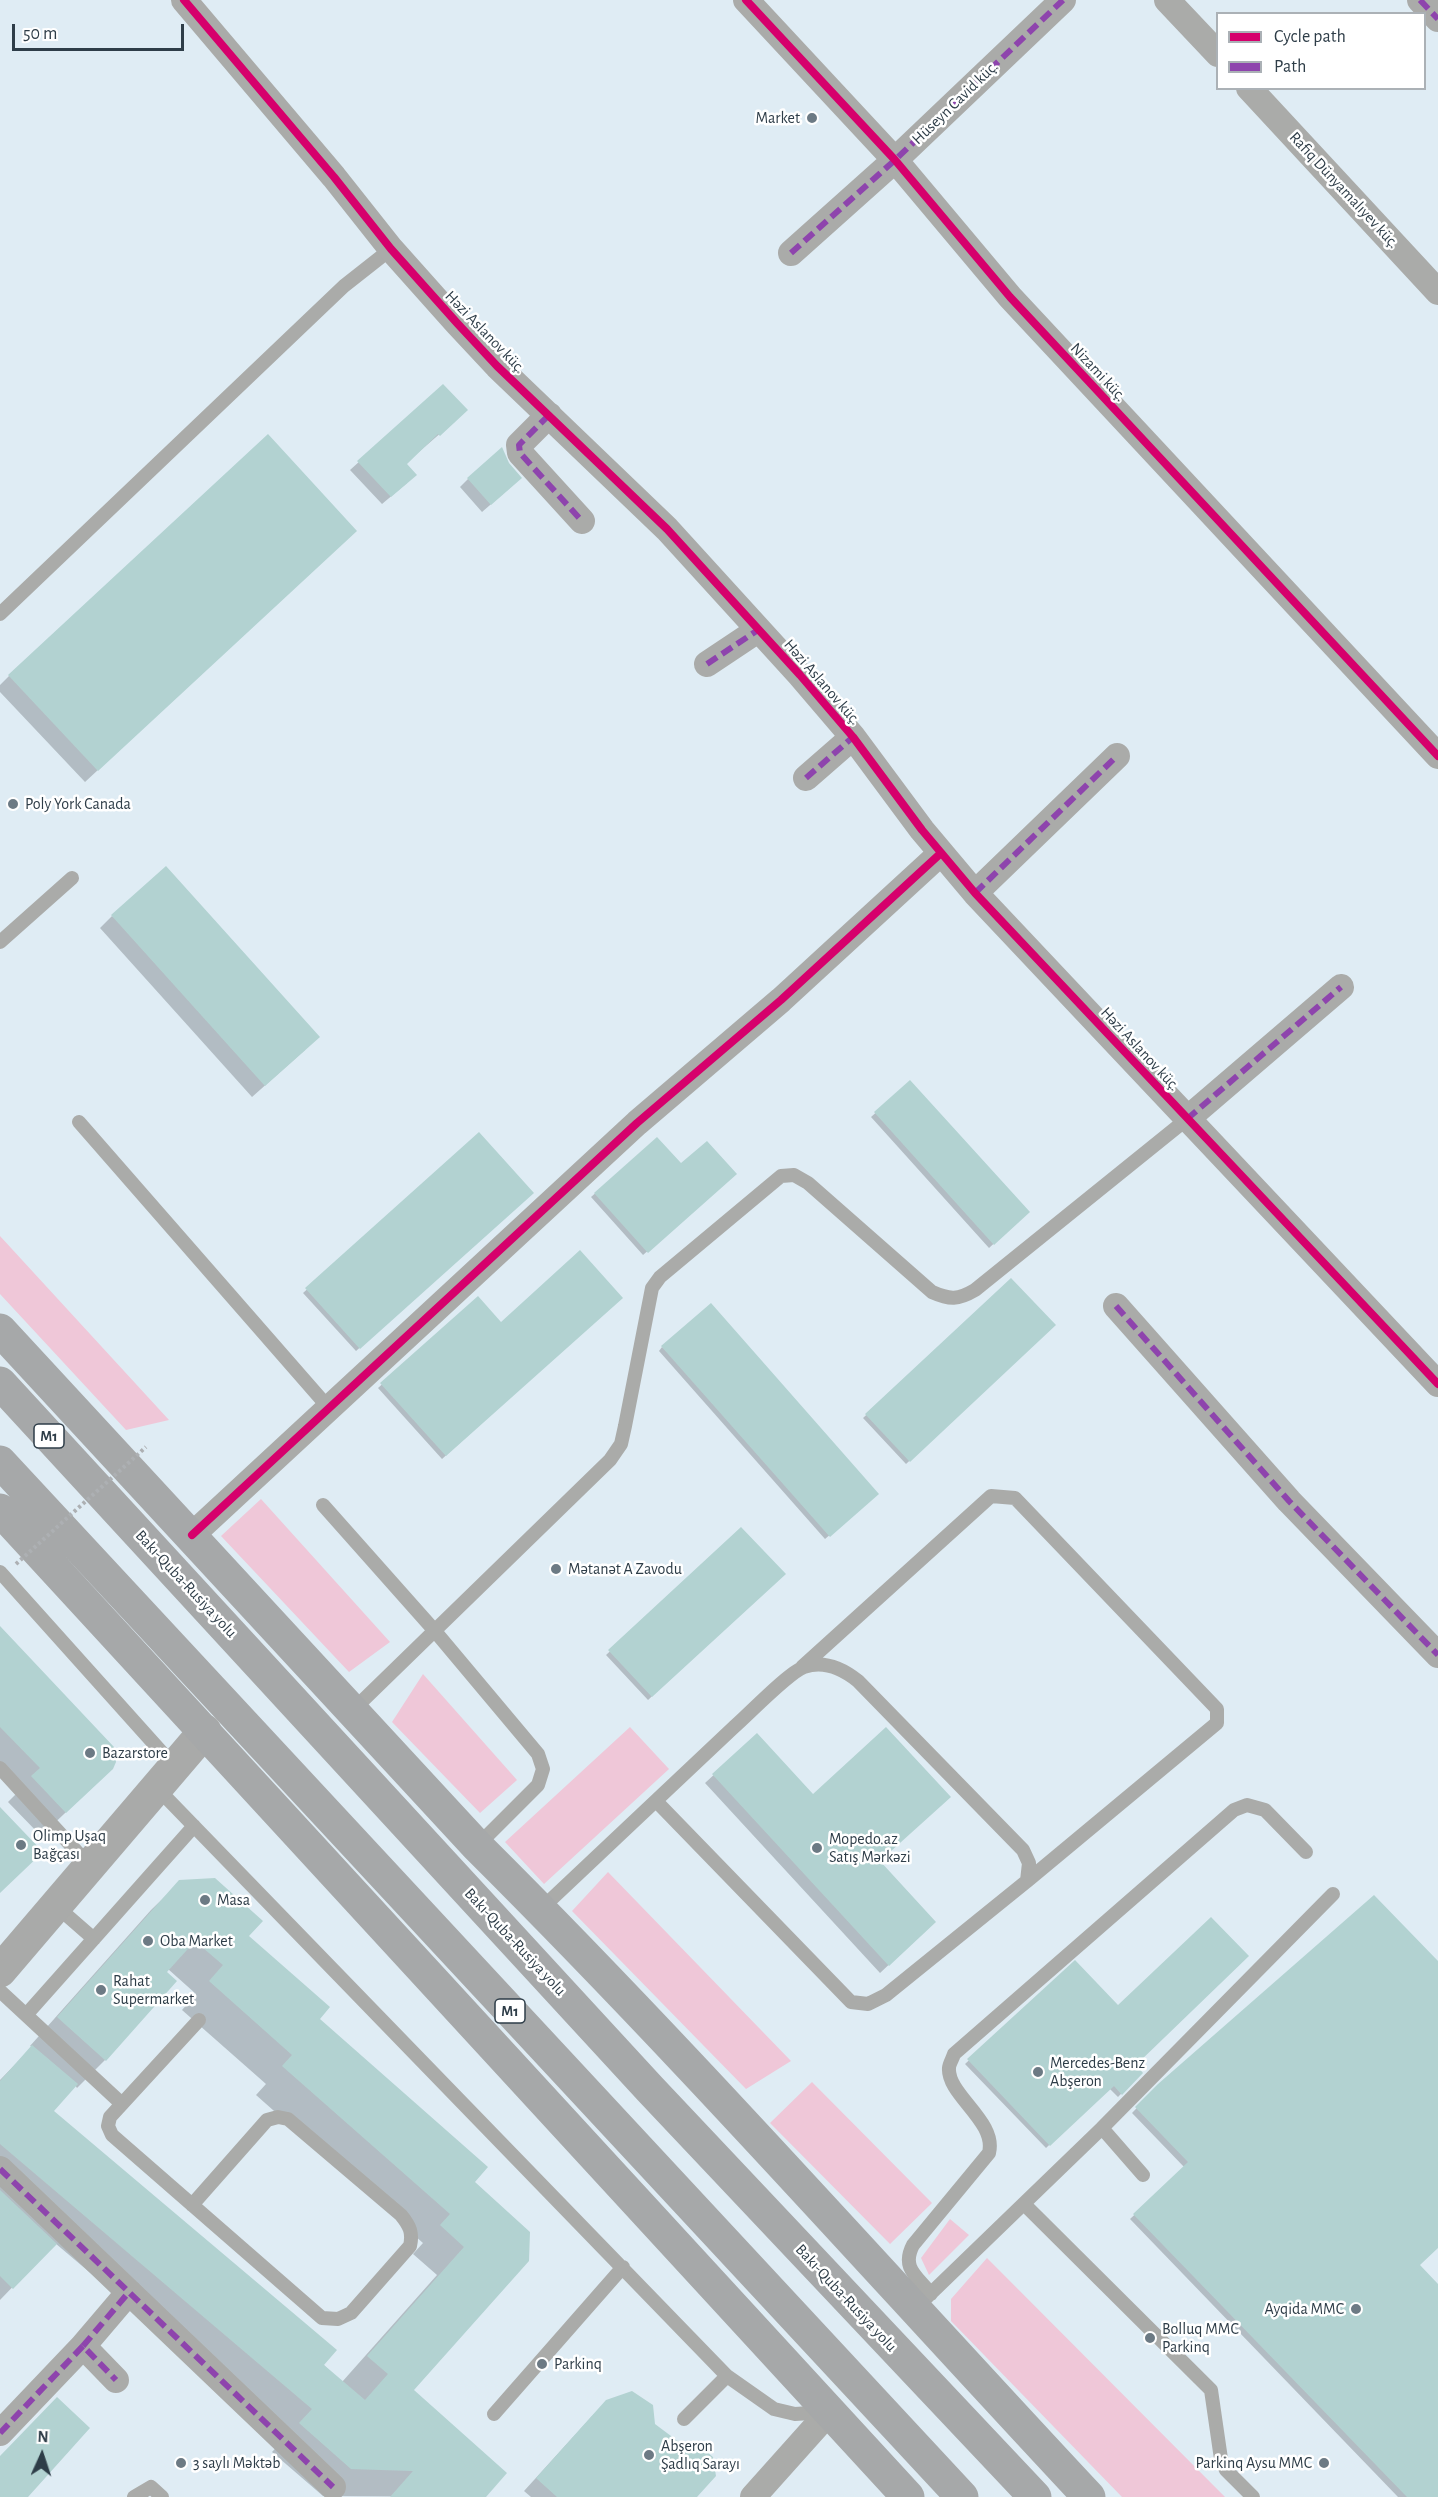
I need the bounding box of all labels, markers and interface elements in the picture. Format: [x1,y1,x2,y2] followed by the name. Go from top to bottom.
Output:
[15,12,188,50] scale bar
[1216,12,1426,90] legend
[23,25,57,43] text: 50 m
[1274,28,1346,46] text: Cycle path
[908,57,1002,149] street label: Hüseyn Cavid küç.
[1274,58,1306,76] text: Path
[756,108,800,128] place label: Market
[805,111,819,125] marker: Market
[1285,128,1403,252] street label: Rafiq Dünyamalıyev küç.
[441,287,529,377] street label: Həzi Aslanov küç.
[1066,339,1130,405] street label: Nizami küç.
[780,635,864,729] street label: Həzi Aslanov küç.
[25,794,131,814] place label: Poly York Canada
[6,797,20,811] marker: Poly York Canada
[1096,1003,1184,1095] street label: Həzi Aslanov küç.
[34,1424,64,1448] road number: M1
[131,1526,241,1642] street label: Bakı-Quba-Rusiya yolu
[568,1559,682,1579] place label: Mətanət A Zavodu
[549,1562,563,1576] marker: Mətanət A Zavodu
[102,1743,168,1763] place label: Bazarstore
[83,1746,97,1760] marker: Bazarstore
[33,1826,106,1864] place label: Olimp Uşaq Bağçası
[829,1829,911,1867] place label: Mopedo.az Satış Mərkəzi
[14,1838,28,1852] marker: Olimp Uşaq Bağçası
[810,1841,824,1855] marker: Mopedo.az Satış Mərkəzi
[460,1884,570,2000] street label: Bakı-Quba-Rusiya yolu
[217,1890,250,1910] place label: Masa
[198,1893,212,1907] marker: Masa
[160,1931,233,1951] place label: Oba Market
[141,1934,155,1948] marker: Oba Market
[113,1971,194,2009] place label: Rahat Supermarket
[94,1983,108,1997] marker: Rahat Supermarket
[495,1999,525,2023] road number: M1
[1050,2053,1145,2091] place label: Mercedes-Benz Abşeron
[1031,2065,1045,2079] marker: Mercedes-Benz Abşeron
[791,2240,901,2356] street label: Bakı-Quba-Rusiya yolu
[1265,2299,1344,2319] place label: Ayqida MMC
[1349,2302,1363,2316] marker: Ayqida MMC
[1162,2319,1239,2357] place label: Bolluq MMC Parkinq
[1143,2331,1157,2345] marker: Bolluq MMC Parkinq
[554,2354,602,2374] place label: Parkinq
[535,2357,549,2371] marker: Parkinq
[12,2425,72,2485] north arrow
[37,2429,49,2445] text: N
[661,2436,740,2474] place label: Abşeron Şadlıq Sarayı
[642,2448,656,2462] marker: Abşeron Şadlıq Sarayı
[193,2453,280,2473] place label: 3 saylı Məktəb
[1195,2453,1312,2473] place label: Parkinq Aysu MMC
[174,2456,188,2470] marker: 3 saylı Məktəb
[1317,2456,1331,2470] marker: Parkinq Aysu MMC

